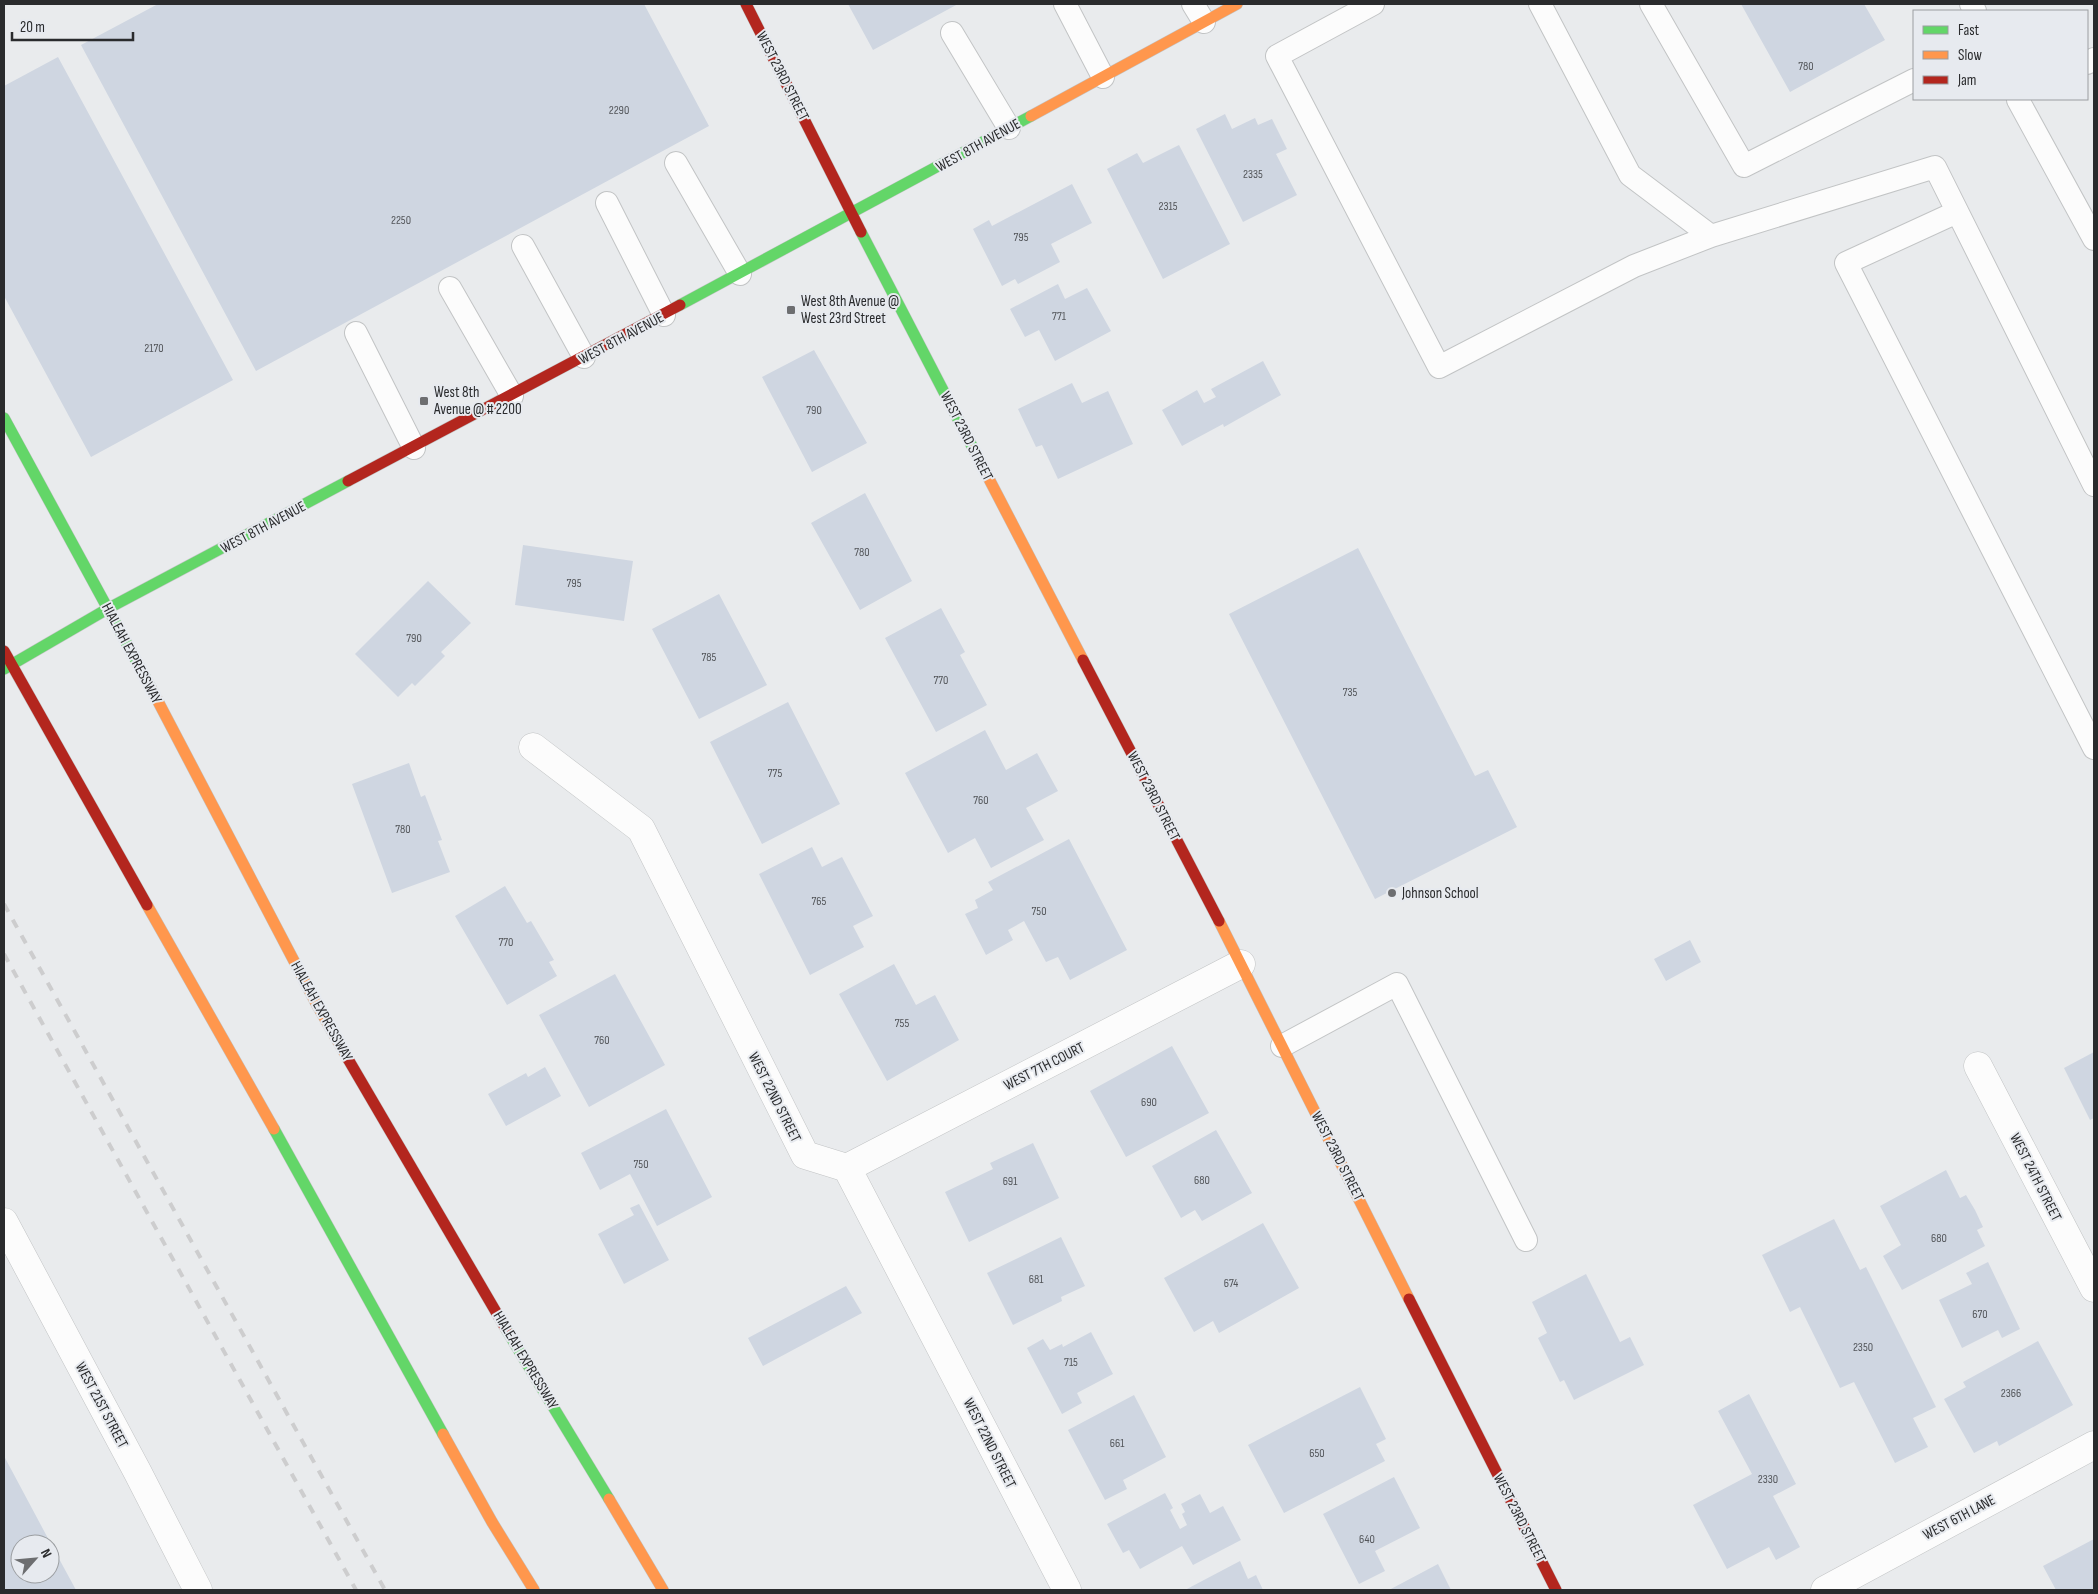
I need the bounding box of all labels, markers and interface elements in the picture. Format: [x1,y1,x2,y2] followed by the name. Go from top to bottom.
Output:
[12,10,134,42] scale bar
[1913,10,2088,100] legend
[20,18,45,37] text: 20 m
[1958,21,1980,40] text: Fast
[752,28,813,124] street label: WEST 23RD STREET
[1958,46,1982,65] text: Slow
[1798,59,1814,74] house number: 780
[1957,71,1976,90] text: Jam
[609,103,629,118] house number: 2290
[933,114,1024,176] street label: WEST 8TH AVENUE
[1243,167,1263,182] house number: 2335
[1158,199,1178,214] house number: 2315
[391,213,411,228] house number: 2250
[1014,230,1029,245] house number: 795
[801,292,899,328] place label: West 8th Avenue @ West 23rd Street
[785,304,797,316] marker: West 8th Avenue @ West 23rd Street
[575,308,667,369] street label: WEST 8TH AVENUE
[1052,309,1067,324] house number: 771
[144,341,164,356] house number: 2170
[433,383,522,419] place label: West 8th Avenue @ # 2200
[936,388,997,484] street label: WEST 23RD STREET
[418,395,430,407] marker: West 8th Avenue @ # 2200
[806,403,822,418] house number: 790
[217,497,309,558] street label: WEST 8TH AVENUE
[854,545,870,560] house number: 780
[567,576,582,591] house number: 795
[97,600,166,707] street label: HIALEAH EXPRESSWAY
[406,631,422,646] house number: 790
[702,650,717,665] house number: 785
[934,673,948,688] house number: 770
[1343,685,1358,700] house number: 735
[1123,748,1184,844] street label: WEST 23RD STREET
[768,766,782,781] house number: 775
[973,793,989,808] house number: 760
[395,822,411,837] house number: 780
[1401,884,1479,903] place label: Johnson School
[1386,887,1398,899] marker: Johnson School
[812,894,827,909] house number: 765
[1032,904,1046,919] house number: 750
[499,935,513,950] house number: 770
[286,958,357,1065] street label: HIALEAH EXPRESSWAY
[895,1016,909,1031] house number: 755
[594,1033,610,1048] house number: 760
[1001,1038,1088,1095] street label: WEST 7TH COURT
[744,1049,805,1145] street label: WEST 22ND STREET
[1141,1095,1157,1110] house number: 690
[1307,1108,1368,1204] street label: WEST 23RD STREET
[2005,1130,2066,1224] street label: WEST 24TH STREET
[634,1157,648,1172] house number: 750
[1194,1173,1210,1188] house number: 680
[1003,1174,1018,1189] house number: 691
[1931,1231,1947,1246] house number: 680
[1029,1272,1044,1287] house number: 681
[1224,1276,1238,1291] house number: 674
[1972,1307,1988,1322] house number: 670
[489,1308,563,1413] street label: HIALEAH EXPRESSWAY
[1853,1340,1873,1355] house number: 2350
[1064,1355,1078,1370] house number: 715
[71,1359,132,1452] street label: WEST 21ST STREET
[2001,1386,2021,1401] house number: 2366
[959,1395,1020,1491] street label: WEST 22ND STREET
[1110,1436,1125,1451] house number: 661
[1309,1446,1325,1461] house number: 650
[1489,1470,1550,1566] street label: WEST 23RD STREET
[1758,1472,1778,1487] house number: 2330
[1920,1490,1999,1544] street label: WEST 6TH LANE
[1359,1532,1375,1547] house number: 640
[10,1534,60,1584] north arrow
[37,1546,55,1561] text: N

